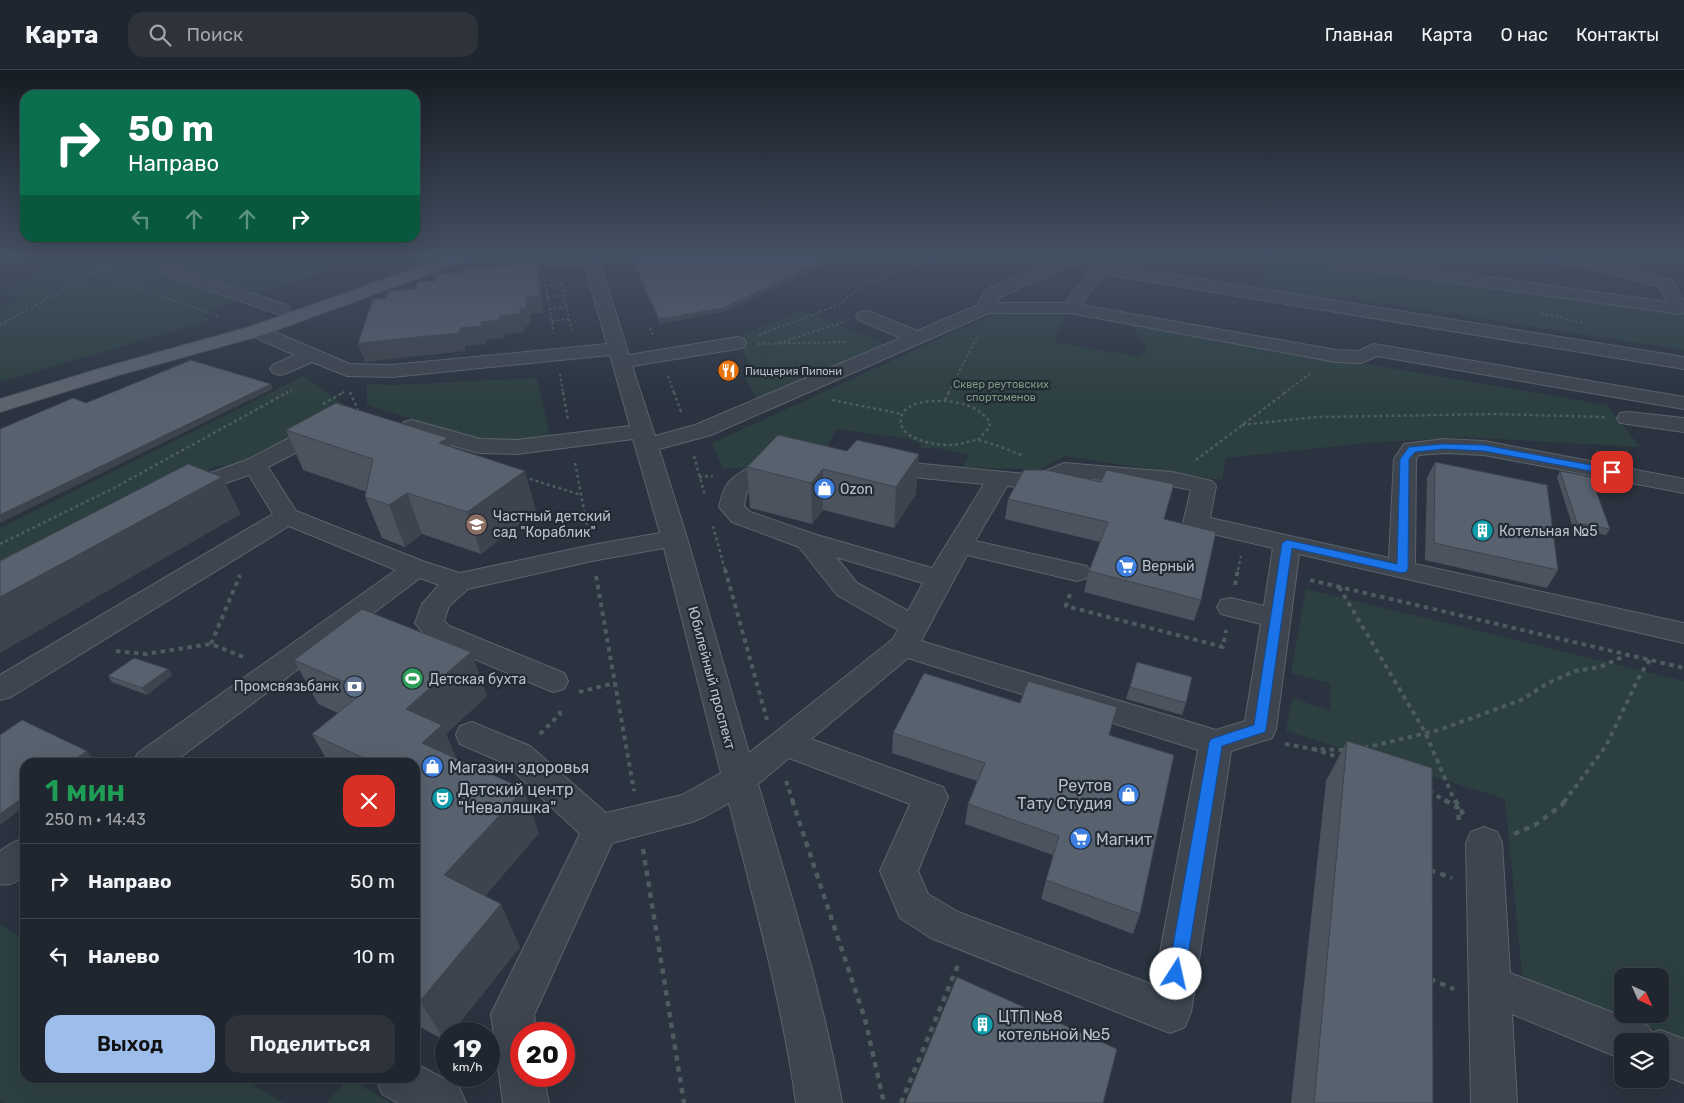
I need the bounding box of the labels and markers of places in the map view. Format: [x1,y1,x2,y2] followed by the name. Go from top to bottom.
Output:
[717,359,741,383] restaurant icon: Пиццерия Пипони
[745,365,842,378] place label: Пиццерия Пипони
[1591,451,1633,493] pin
[812,477,836,501] shop icon: Ozon
[840,481,873,498] place label: Ozon
[493,508,611,541] place label: Частный детский сад "Кораблик"
[465,512,489,536] school or university icon: Частный детский сад "Кораблик"
[1471,519,1495,543] building icon: Котельная №5
[1499,523,1598,540] place label: Котельная №5
[1114,554,1138,578] supermarket icon: Верный
[1142,558,1195,575] place label: Верный
[401,667,425,691] sports icon: Детская бухта
[429,671,526,688] place label: Детская бухта
[343,674,367,698] bank icon: Промсвязьбанк
[234,678,339,695] place label: Промсвязьбанк
[421,755,445,779] shop icon: Магазин здоровья
[449,758,589,777] place label: Магазин здоровья
[1017,776,1112,813] place label: Реутов Тату Студия
[458,780,574,817] place label: Детский центр "Неваляшка"
[1116,782,1140,806] shop icon: Реутов Тату Студия
[430,786,454,810] theatre icon: Детский центр "Неваляшка"
[1068,827,1092,851] supermarket icon: Магнит
[1096,830,1152,849] place label: Магнит
[998,1007,1110,1044] place label: ЦТП №8 котельной №5
[970,1013,994,1037] building icon: ЦТП №8 котельной №5

